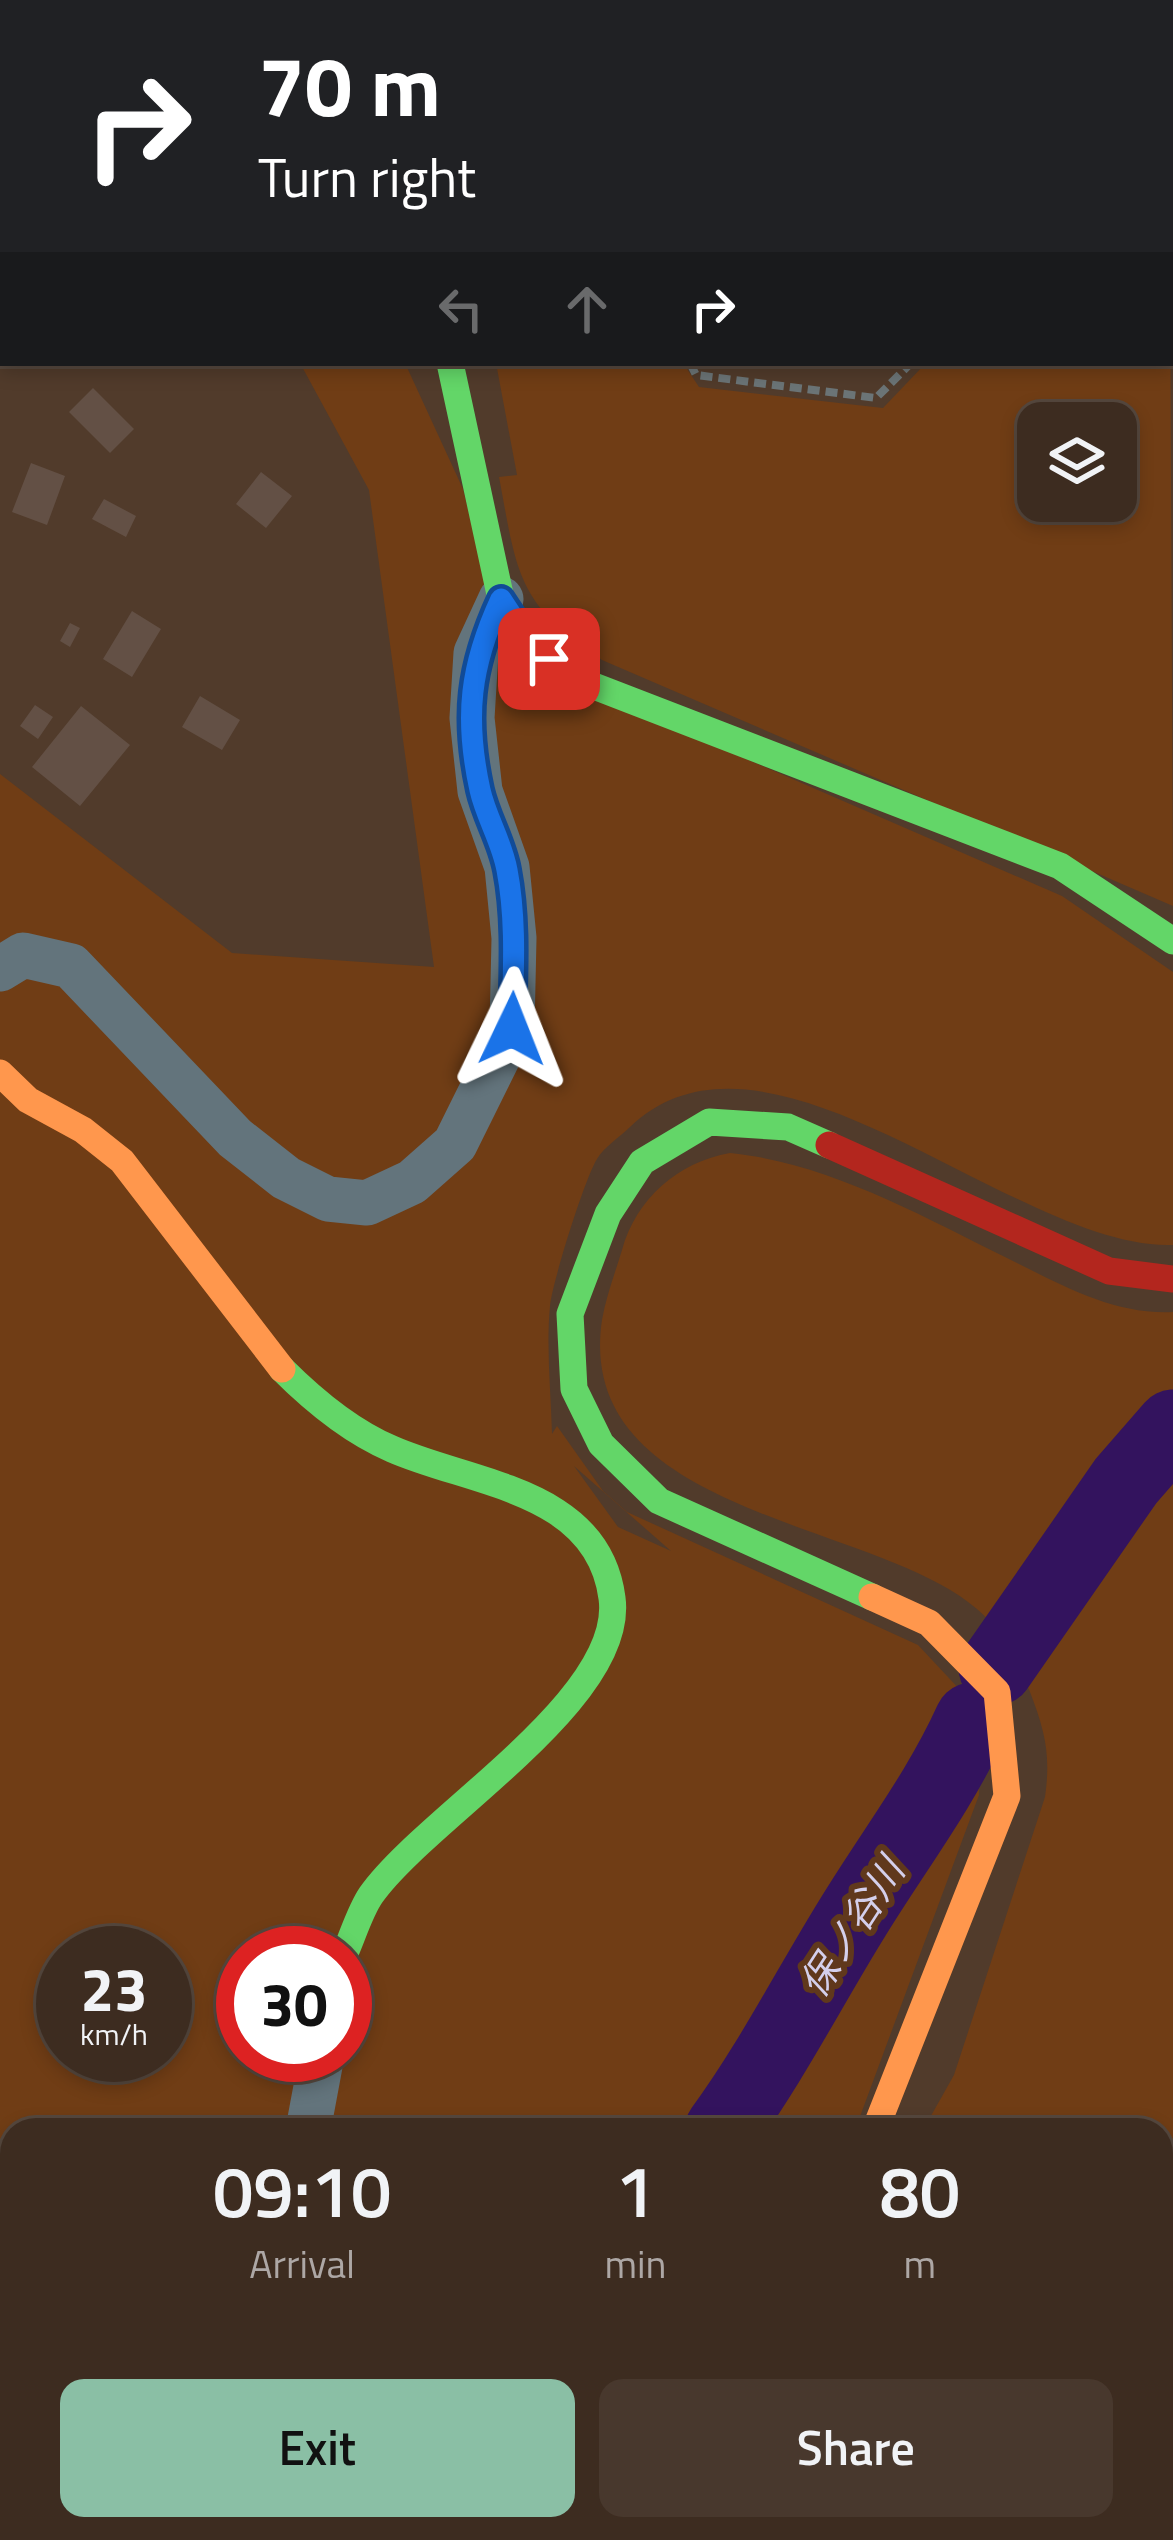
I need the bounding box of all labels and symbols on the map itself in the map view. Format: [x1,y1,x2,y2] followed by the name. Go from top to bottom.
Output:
[498,608,600,710] pin
[449,966,575,1092] position arrow
[784,1842,920,2008] water label: 保ノ谷川
[216,1926,372,2082] speed limit sign: 30

